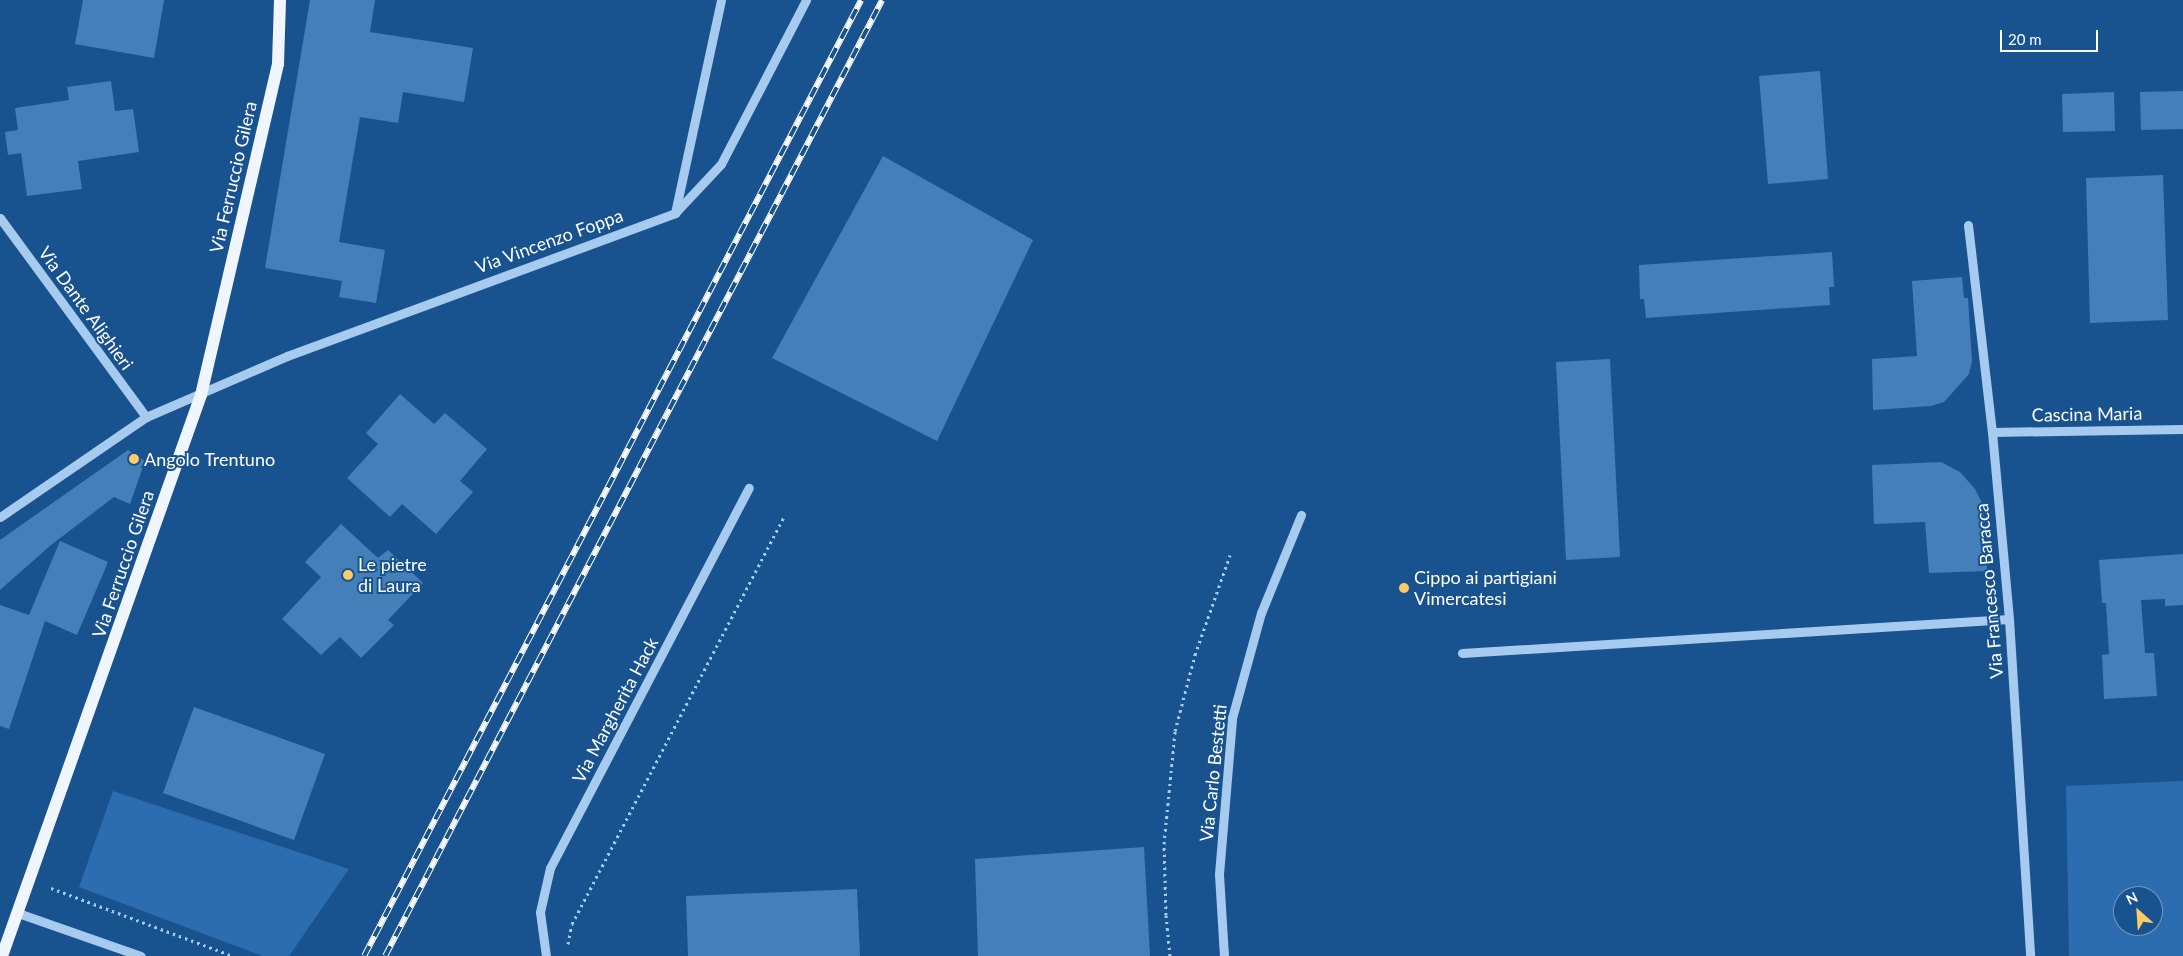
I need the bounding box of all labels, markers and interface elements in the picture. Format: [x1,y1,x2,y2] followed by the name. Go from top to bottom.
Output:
[2003,20,2100,52] scale bar
[2008,30,2042,48] text: 20 m
[205,99,261,255] street label: Via Ferruccio Gilera
[472,204,626,278] street label: Via Vincenzo Foppa
[34,242,138,374] street label: Via Dante Alighieri
[2032,402,2142,426] street label: Cascina Maria
[144,448,276,470] place label: Angolo Trentuno
[128,453,140,465] marker: Angolo Trentuno
[88,487,158,641] street label: Via Ferruccio Gilera
[1971,503,2007,679] street label: Via Francesco Baracca
[358,554,427,596] place label: Le pietre di Laura
[1414,567,1557,610] place label: Cippo ai partigiani Vimercatesi
[342,569,354,581] marker: Le pietre di Laura
[1398,582,1410,594] marker: Cippo ai partigiani Vimercatesi
[567,634,663,786] street label: Via Margherita Hack
[1195,703,1231,843] street label: Via Carlo Bestetti
[2113,886,2163,936] north arrow
[2123,888,2140,908] text: N

